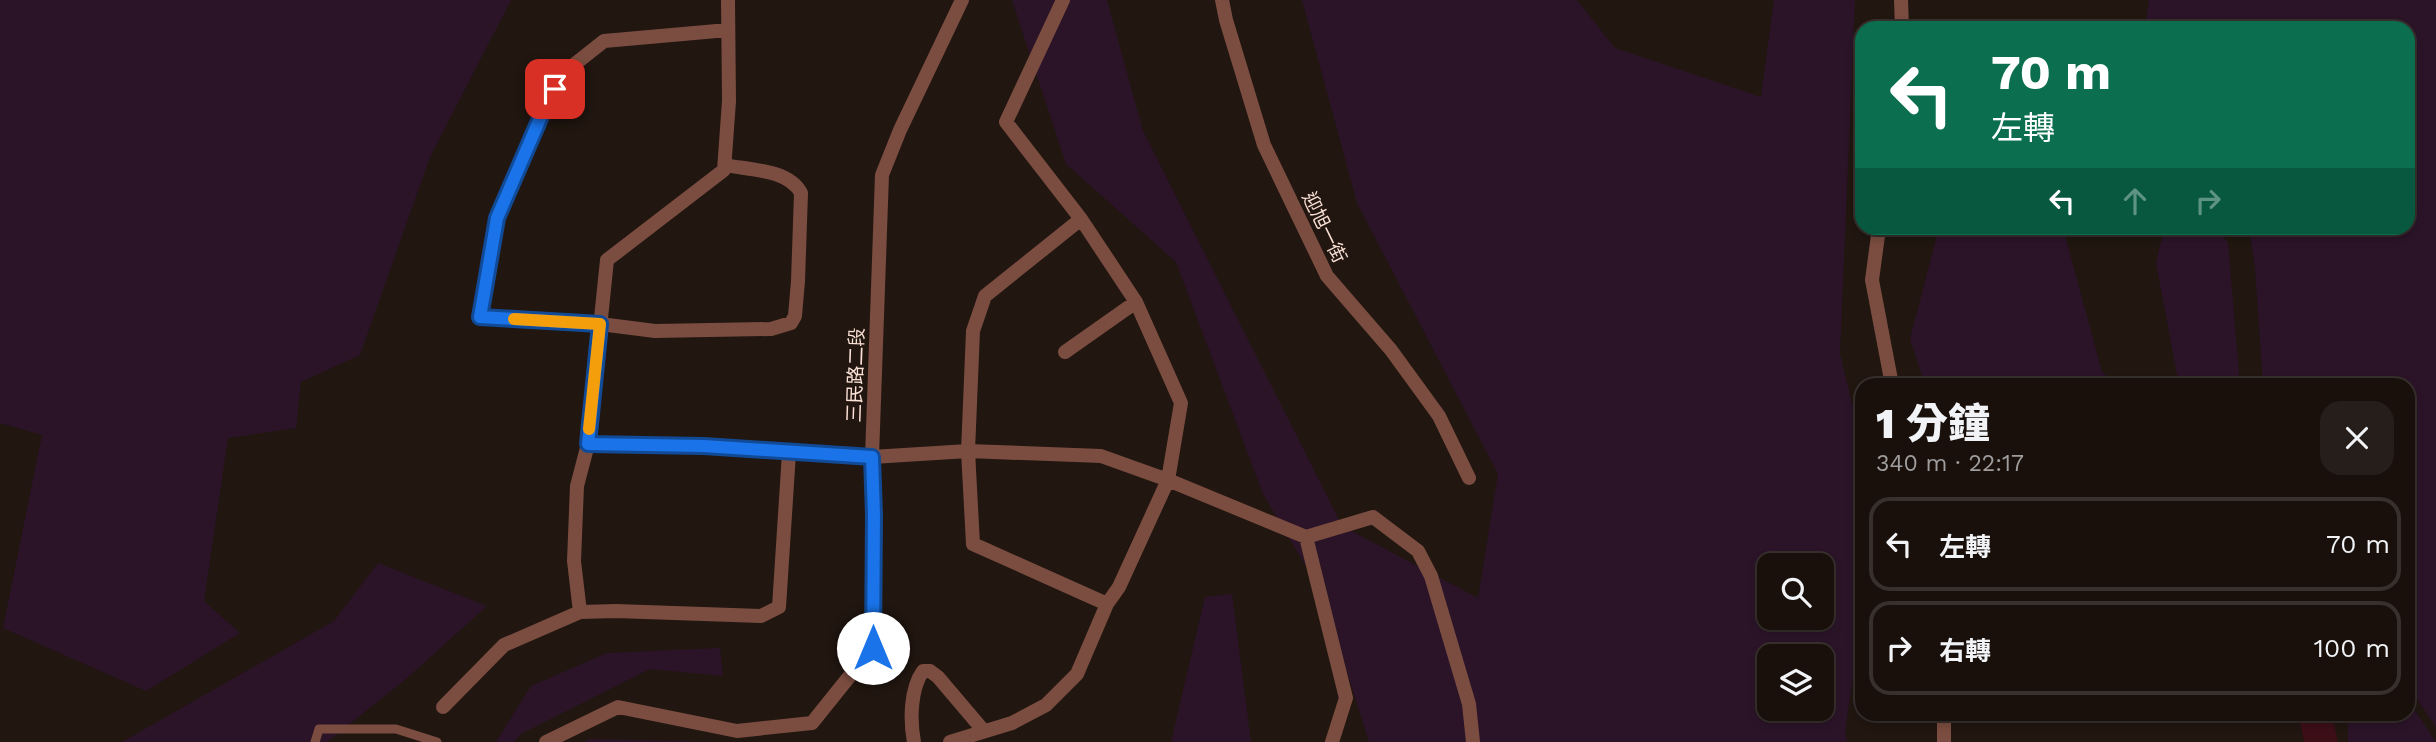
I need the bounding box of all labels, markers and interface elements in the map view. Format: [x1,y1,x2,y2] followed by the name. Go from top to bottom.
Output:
[1991,43,2111,101] text: 70 m
[1876,49,1967,140] icon: left
[525,59,585,119] pin
[536,70,574,108] icon: arrive
[1991,109,2055,147] text: 左轉
[2043,182,2081,220] icon: left
[2116,182,2154,220] icon: ahead
[2189,182,2227,220] icon: right
[1298,188,1352,266] street label: 迎旭一街
[842,327,869,423] street label: 三民路二段
[1876,399,1990,448] text: 1 分鐘
[2320,401,2394,475] button: close
[1876,450,2024,477] text: 340 m · 22:17
[1880,525,1918,563] icon: left
[2326,529,2390,559] text: 70 m
[1939,532,1991,562] text: 左轉
[1757,553,1834,721] map controls
[1757,553,1834,630] button: search
[836,611,910,685] position arrow
[1880,629,1918,667] icon: right
[2314,633,2390,663] text: 100 m
[1939,636,1991,666] text: 右轉
[1757,644,1834,721] button: layers

